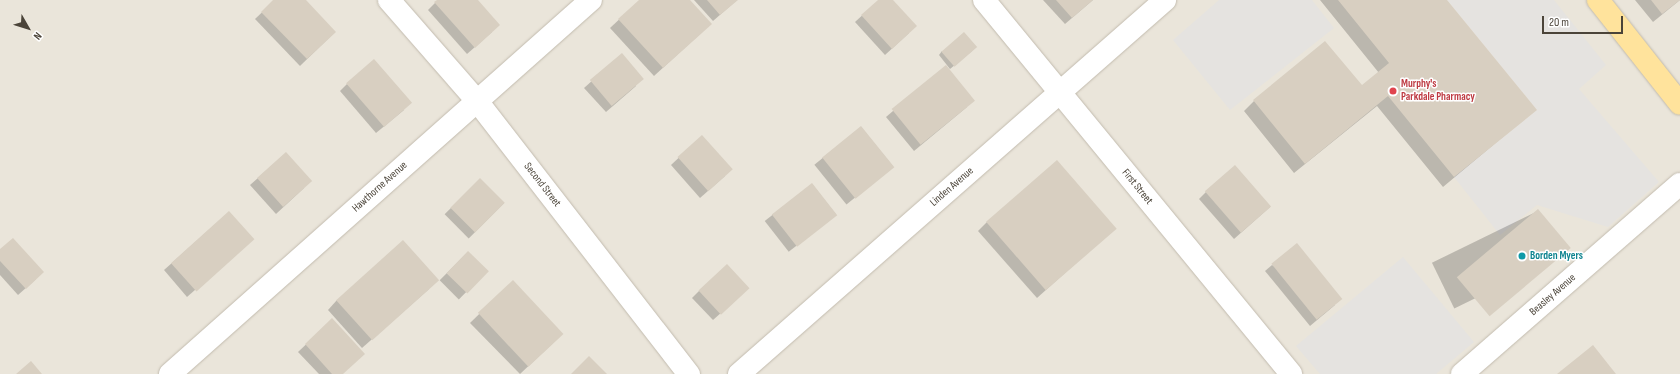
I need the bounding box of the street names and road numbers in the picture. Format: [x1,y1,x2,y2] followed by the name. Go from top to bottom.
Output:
[350,159,410,215] street label: Hawthorne Avenue
[521,160,563,210] street label: Second Street
[928,165,976,209] street label: Linden Avenue
[1119,167,1155,207] street label: First Street
[1527,271,1579,319] street label: Beasley Avenue

